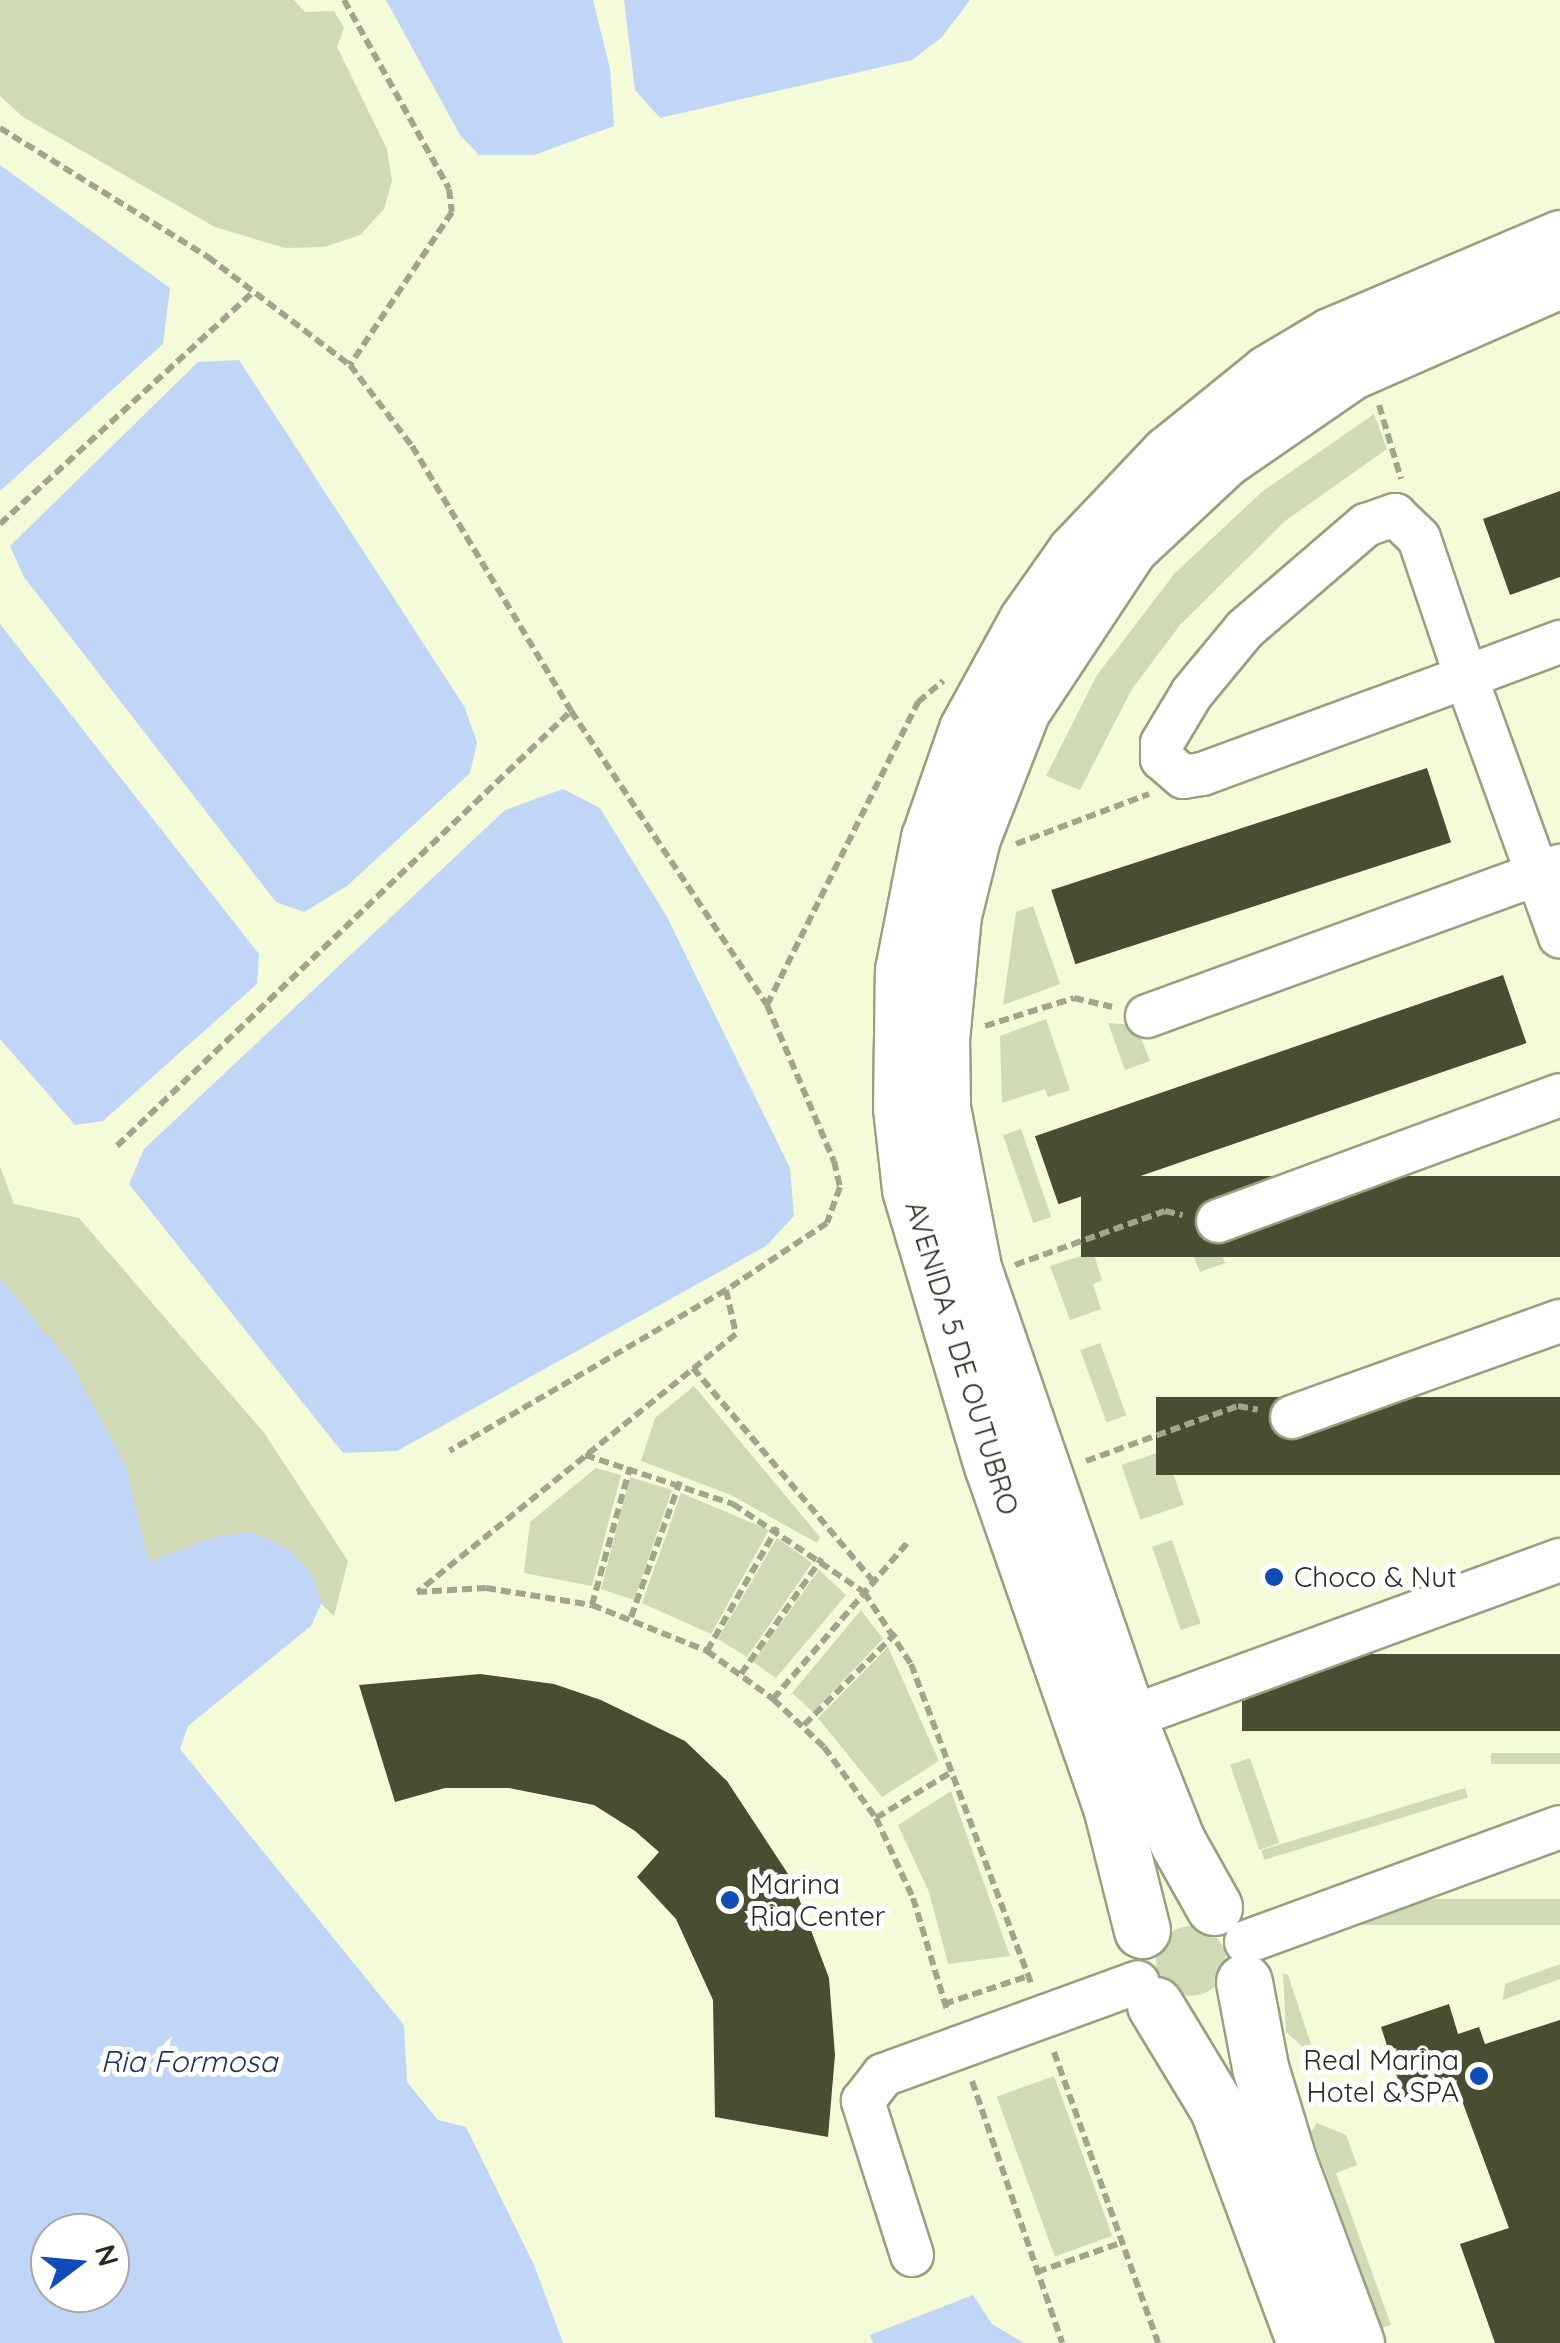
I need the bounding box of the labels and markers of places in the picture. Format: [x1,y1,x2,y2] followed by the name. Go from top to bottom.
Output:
[1294,1560,1457,1594] place label: Choco & Nut
[1263,1566,1285,1588] marker: Choco & Nut
[750,1867,886,1933] place label: Marina Ria Center
[719,1889,741,1911] marker: Marina Ria Center
[1303,2043,1459,2109] place label: Real Marina Hotel & SPA
[1468,2065,1490,2087] marker: Real Marina Hotel & SPA

